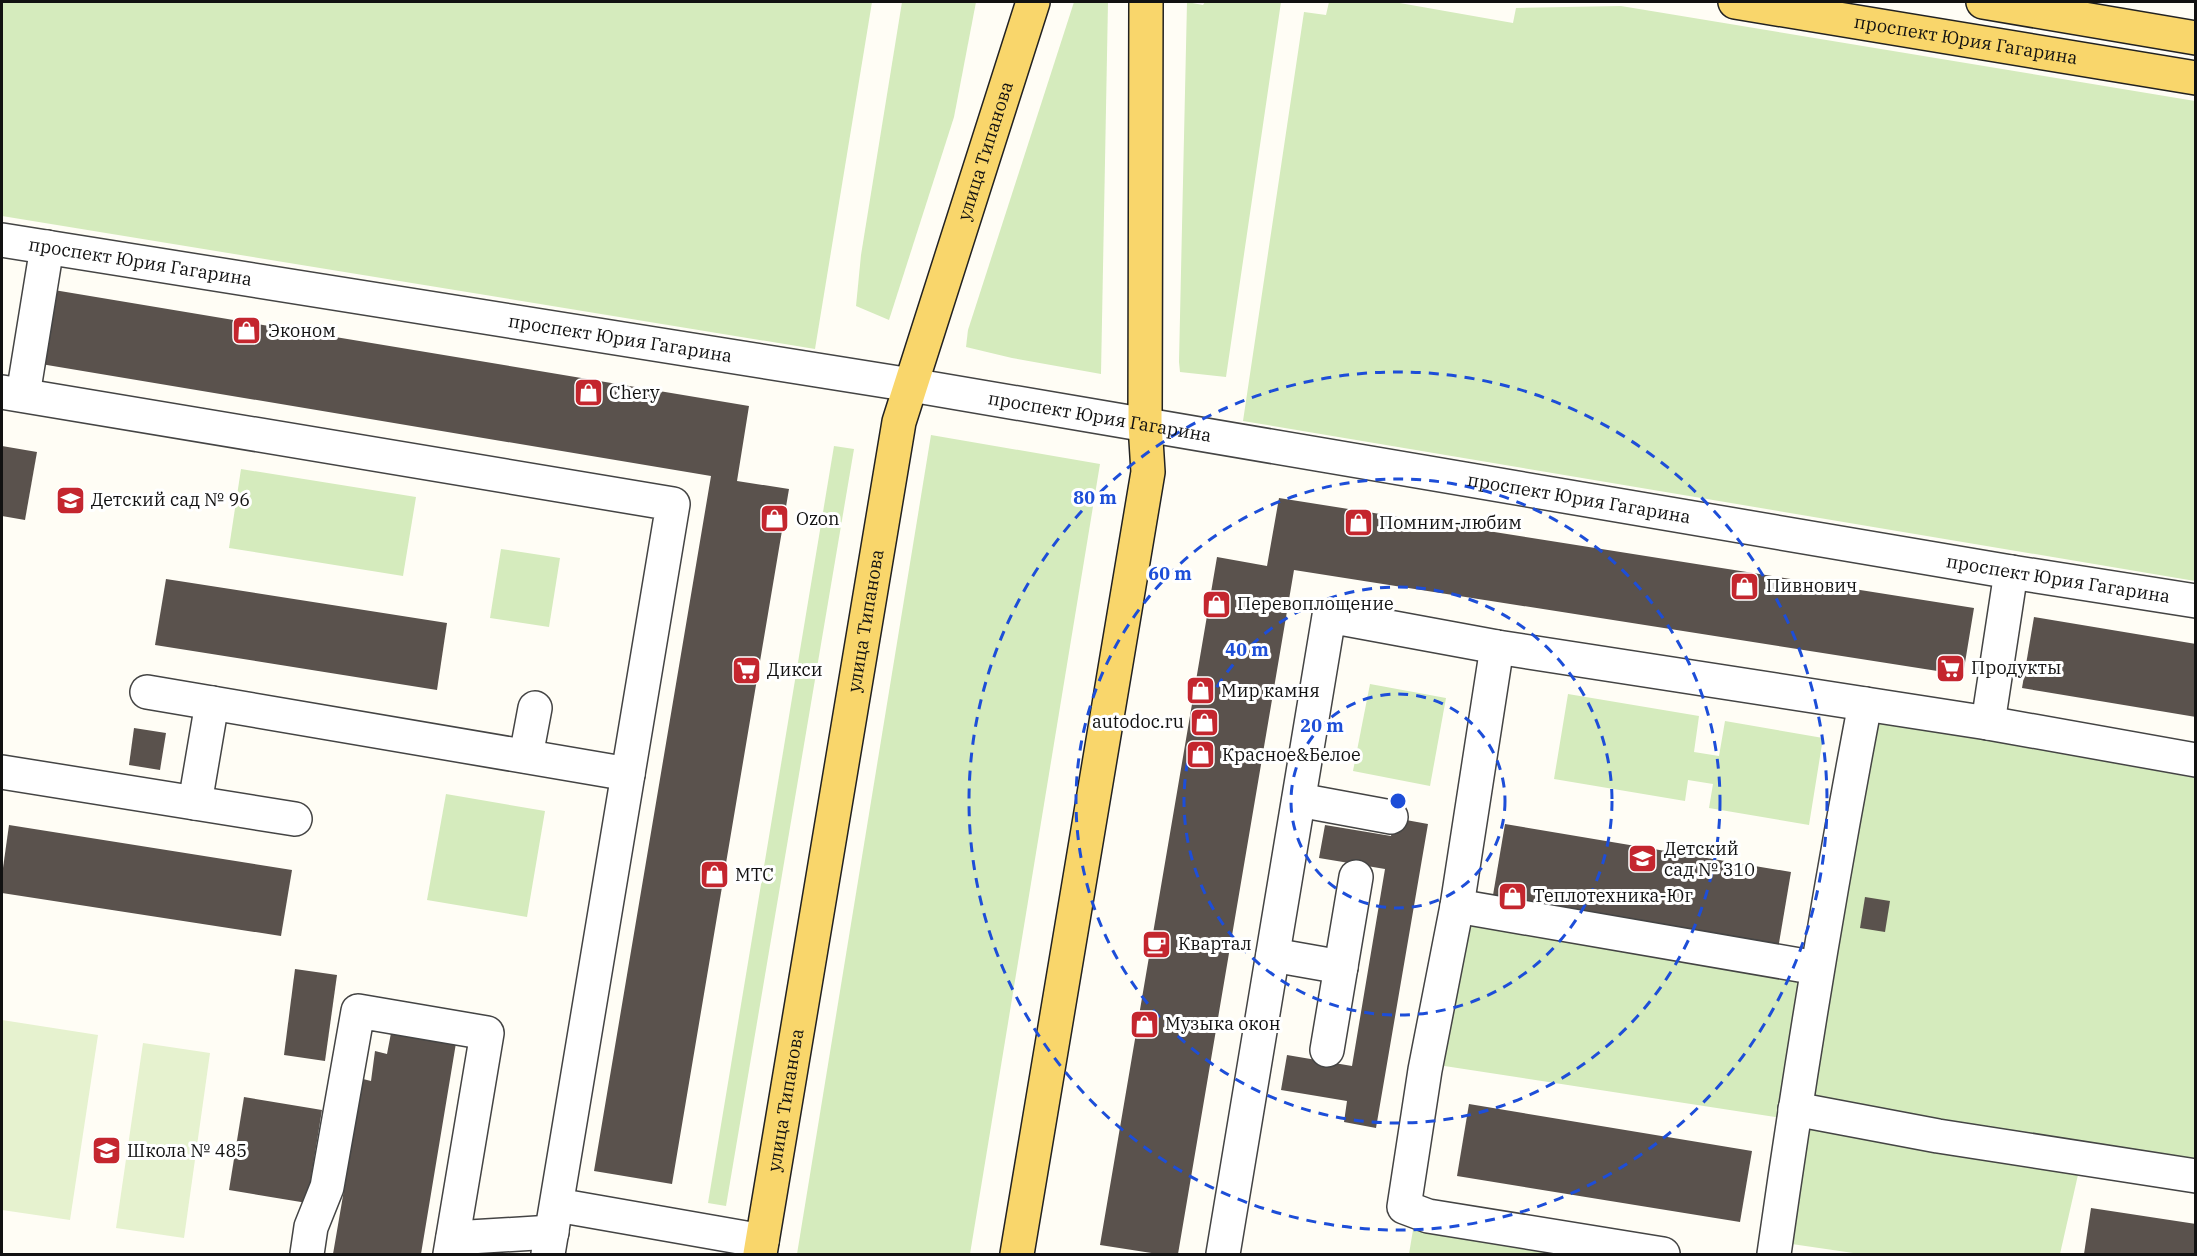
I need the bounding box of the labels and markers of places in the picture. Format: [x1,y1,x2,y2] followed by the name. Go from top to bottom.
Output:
[231,315,263,347] shop icon: Эконом
[268,319,336,342] place label: Эконом
[572,377,604,409] shop icon: Chery
[609,381,660,404] place label: Chery
[54,484,86,516] school or university icon: Детский сад № 96
[91,488,250,511] place label: Детский сад № 96
[759,503,791,535] shop icon: Ozon
[796,507,840,530] place label: Ozon
[1342,507,1374,539] shop icon: Помним-любим
[1379,511,1522,534] place label: Помним-любим
[1729,570,1761,602] shop icon: Пивнович
[1766,574,1857,597] place label: Пивнович
[1200,588,1232,620] shop icon: Перевоплощение
[1237,592,1394,615] place label: Перевоплощение
[1934,652,1966,684] supermarket icon: Продукты
[730,654,762,686] supermarket icon: Дикси
[1971,656,2061,679] place label: Продукты
[767,658,823,681] place label: Дикси
[1184,675,1216,707] shop icon: Мир камня
[1221,679,1320,702] place label: Мир камня
[1189,706,1221,738] shop icon: autodoc.ru
[1092,710,1184,733] place label: autodoc.ru
[1185,739,1217,771] shop icon: Красное&Белое
[1222,743,1361,766] place label: Красное&Белое
[1388,791,1408,811] centre of rings
[1664,837,1755,881] place label: Детский сад № 310
[1627,843,1659,875] school or university icon: Детский сад № 310
[698,859,730,891] shop icon: МТС
[735,863,774,886] place label: МТС
[1496,880,1528,912] shop icon: Теплотехника-Юг
[1533,884,1693,907] place label: Теплотехника-Юг
[1141,928,1173,960] cafe icon: Квартал
[1178,932,1252,955] place label: Квартал
[1128,1008,1160,1040] shop icon: Музыка окон
[1165,1012,1281,1035] place label: Музыка окон
[90,1135,122,1167] school or university icon: Школа № 485
[127,1139,247,1162] place label: Школа № 485

